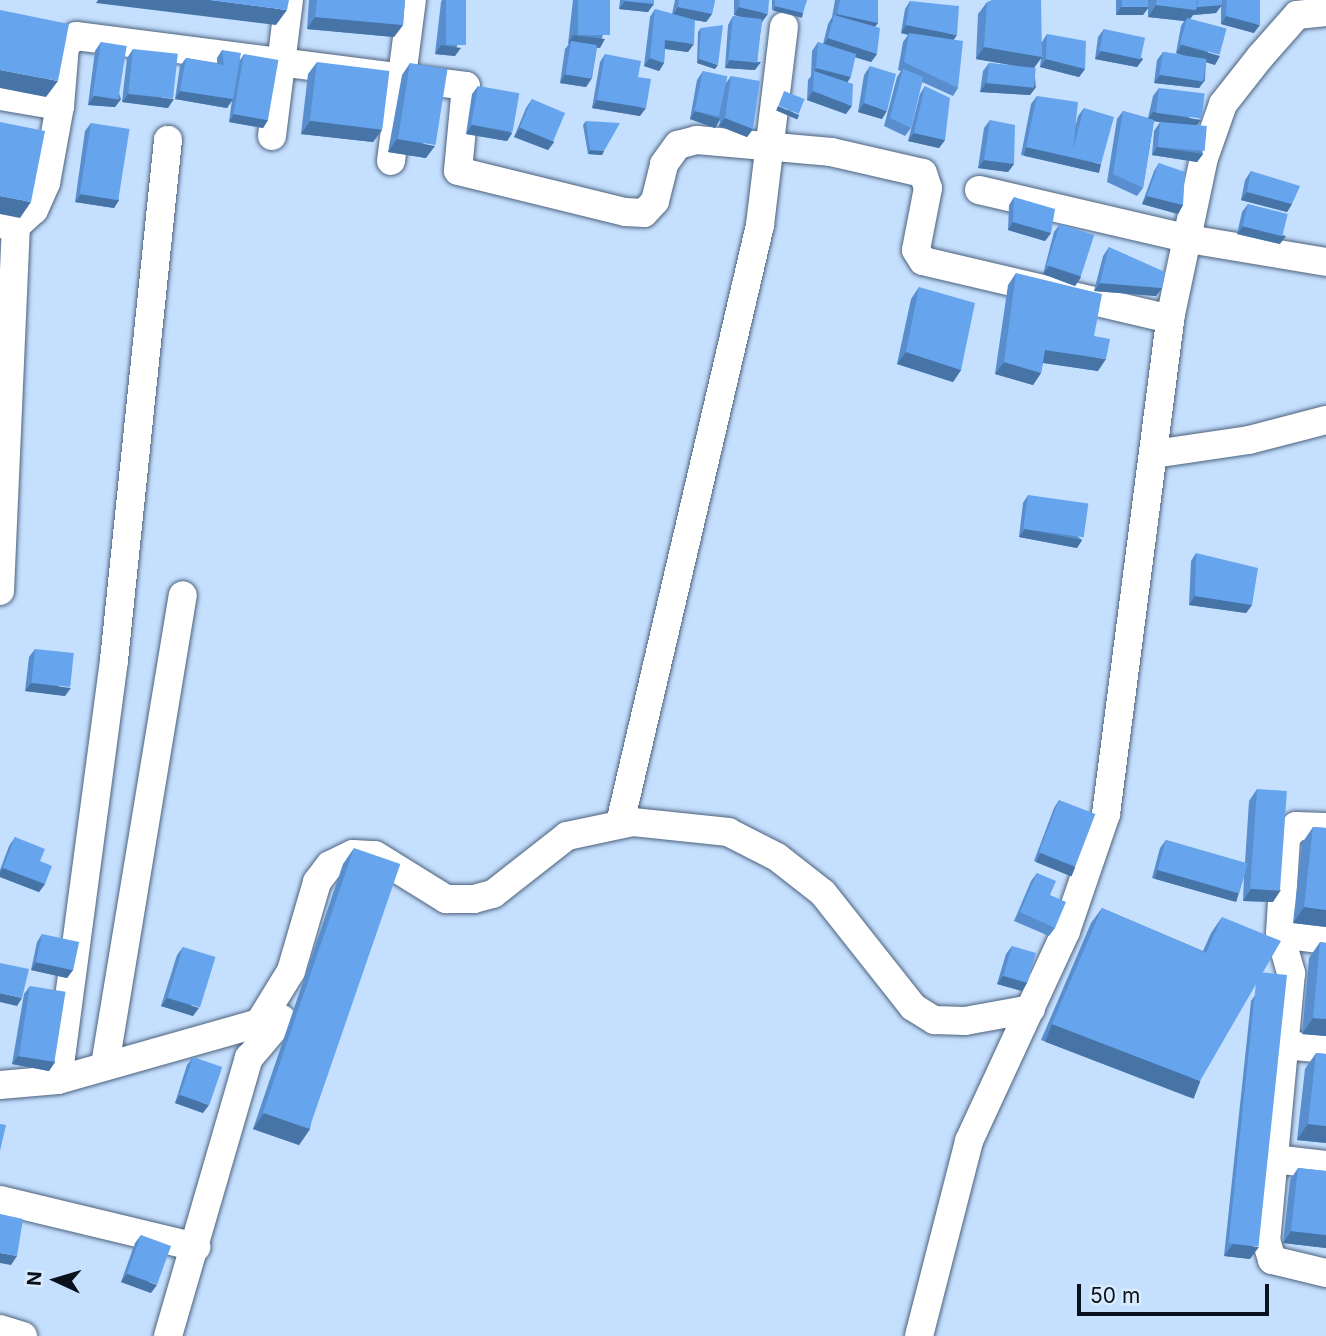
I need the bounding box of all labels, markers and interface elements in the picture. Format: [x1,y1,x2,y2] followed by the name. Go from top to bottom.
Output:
[21,1245,91,1315] north arrow
[23,1270,47,1287] text: N
[1081,1270,1274,1314] scale bar
[1090,1283,1140,1308] text: 50 m

